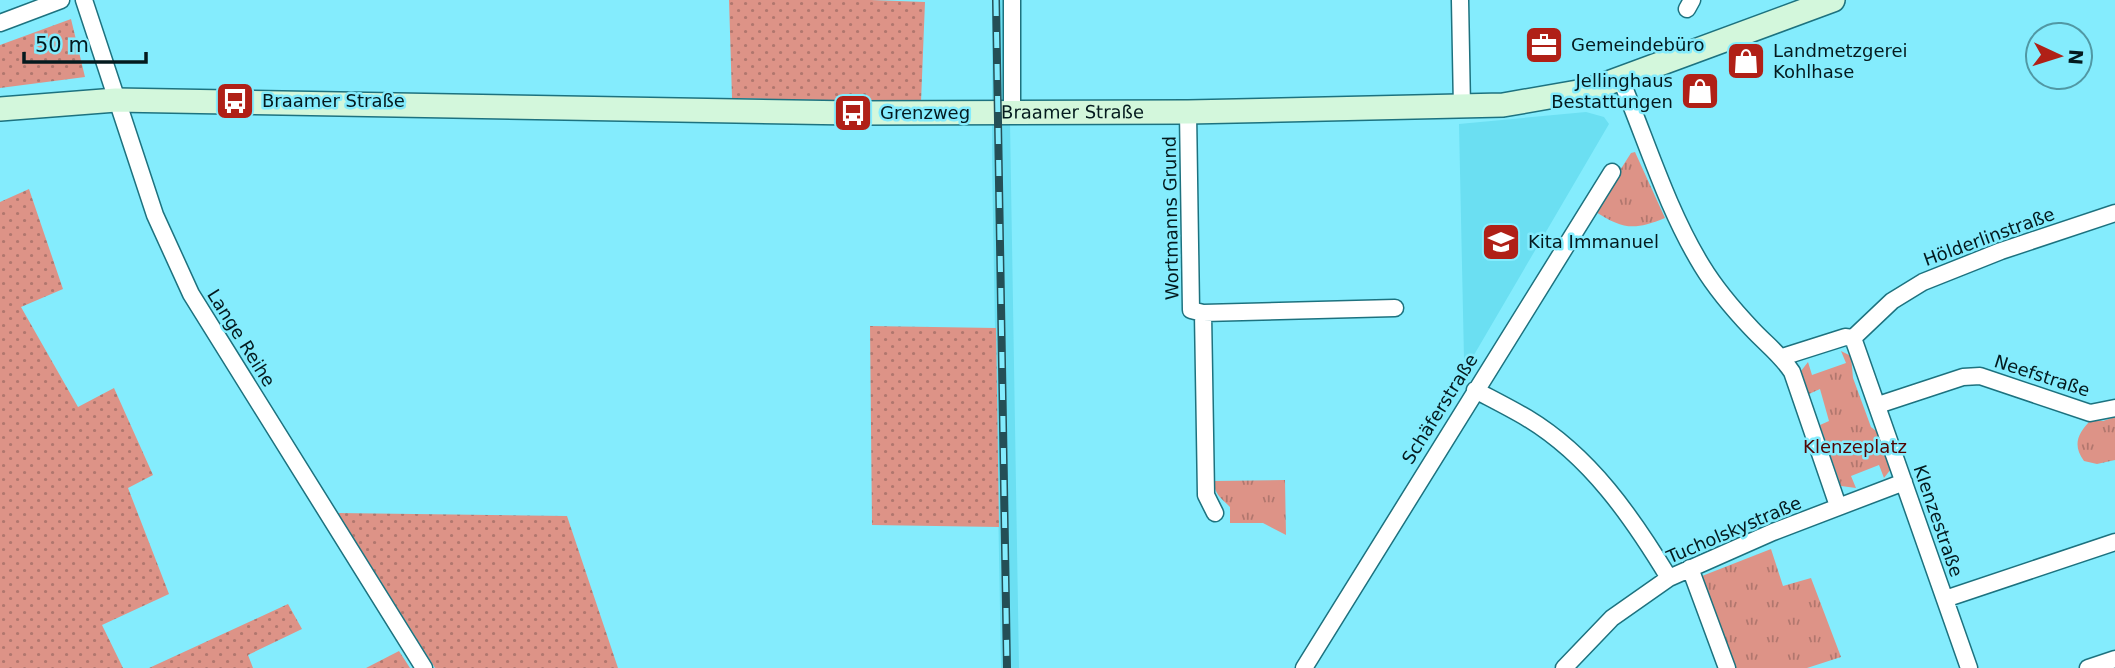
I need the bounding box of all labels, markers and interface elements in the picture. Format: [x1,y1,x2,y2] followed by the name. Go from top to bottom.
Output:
[24,21,147,65] scale bar
[2024,21,2094,91] north arrow
[1523,24,1565,66] office icon: Gemeindebüro
[35,33,89,57] text: 50 m
[1571,34,1704,55] place label: Gemeindebüro
[1725,40,1767,82] shop icon: Landmetzgerei Kohlhase
[1773,40,1908,82] place label: Landmetzgerei Kohlhase
[2064,48,2087,66] text: N
[1551,70,1673,112] place label: Jellinghaus Bestattungen
[1679,70,1721,112] shop icon: Jellinghaus Bestattungen
[214,80,256,122] bus stop icon: Braamer Straße
[262,90,405,111] place label: Braamer Straße
[832,92,874,134] bus stop icon: Grenzweg
[1001,101,1144,123] street label: Braamer Straße
[880,102,970,123] place label: Grenzweg
[1159,136,1182,300] street label: Wortmanns Grund
[1920,203,2057,270] street label: Hölderlinstraße
[1480,221,1522,263] school or university icon: Kita Immanuel
[1528,231,1659,252] place label: Kita Immanuel
[203,285,280,390] street label: Lange Reihe
[1397,350,1482,468] street label: Schäferstraße
[1992,350,2093,401] street label: Neefstraße
[1803,436,1907,457] park label: Klenzeplatz
[1909,462,1967,580] street label: Klenzestraße
[1662,492,1804,568] street label: Tucholskystraße

